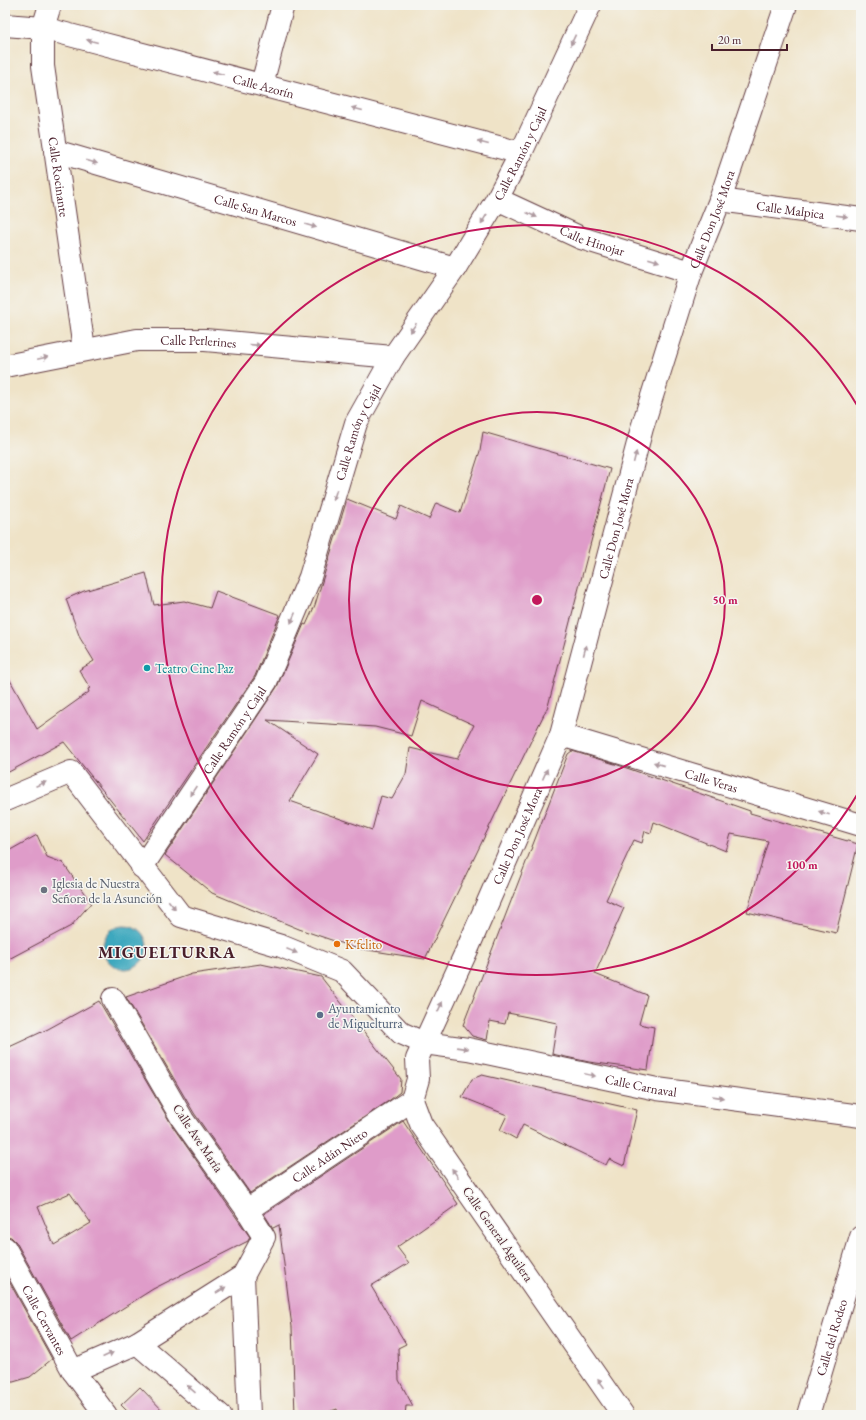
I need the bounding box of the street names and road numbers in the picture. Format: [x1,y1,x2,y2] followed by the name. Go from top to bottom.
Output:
[231,69,296,102] street label: Calle Azorín
[489,104,550,203] street label: Calle Ramón y Cajal
[45,136,73,218] street label: Calle Rocinante
[685,167,738,271] street label: Calle Don José Mora
[212,189,299,230] street label: Calle San Marcos
[755,196,826,223] street label: Calle Malpica
[557,221,627,260] street label: Calle Hinojar
[160,332,237,351] street label: Calle Perlerines
[331,381,384,483] street label: Calle Ramón y Cajal
[594,475,637,581] street label: Calle Don José Mora
[198,683,270,777] street label: Calle Ramón y Cajal
[683,764,740,796] street label: Calle Veras
[488,784,546,887] street label: Calle Don José Mora
[604,1070,678,1100] street label: Calle Carnaval
[169,1101,228,1176] street label: Calle Ave María
[288,1124,371,1186] street label: Calle Adán Nieto
[459,1183,538,1286] street label: Calle General Aguilera
[18,1282,71,1358] street label: Calle Cervantes
[812,1297,851,1378] street label: Calle del Rodeo

